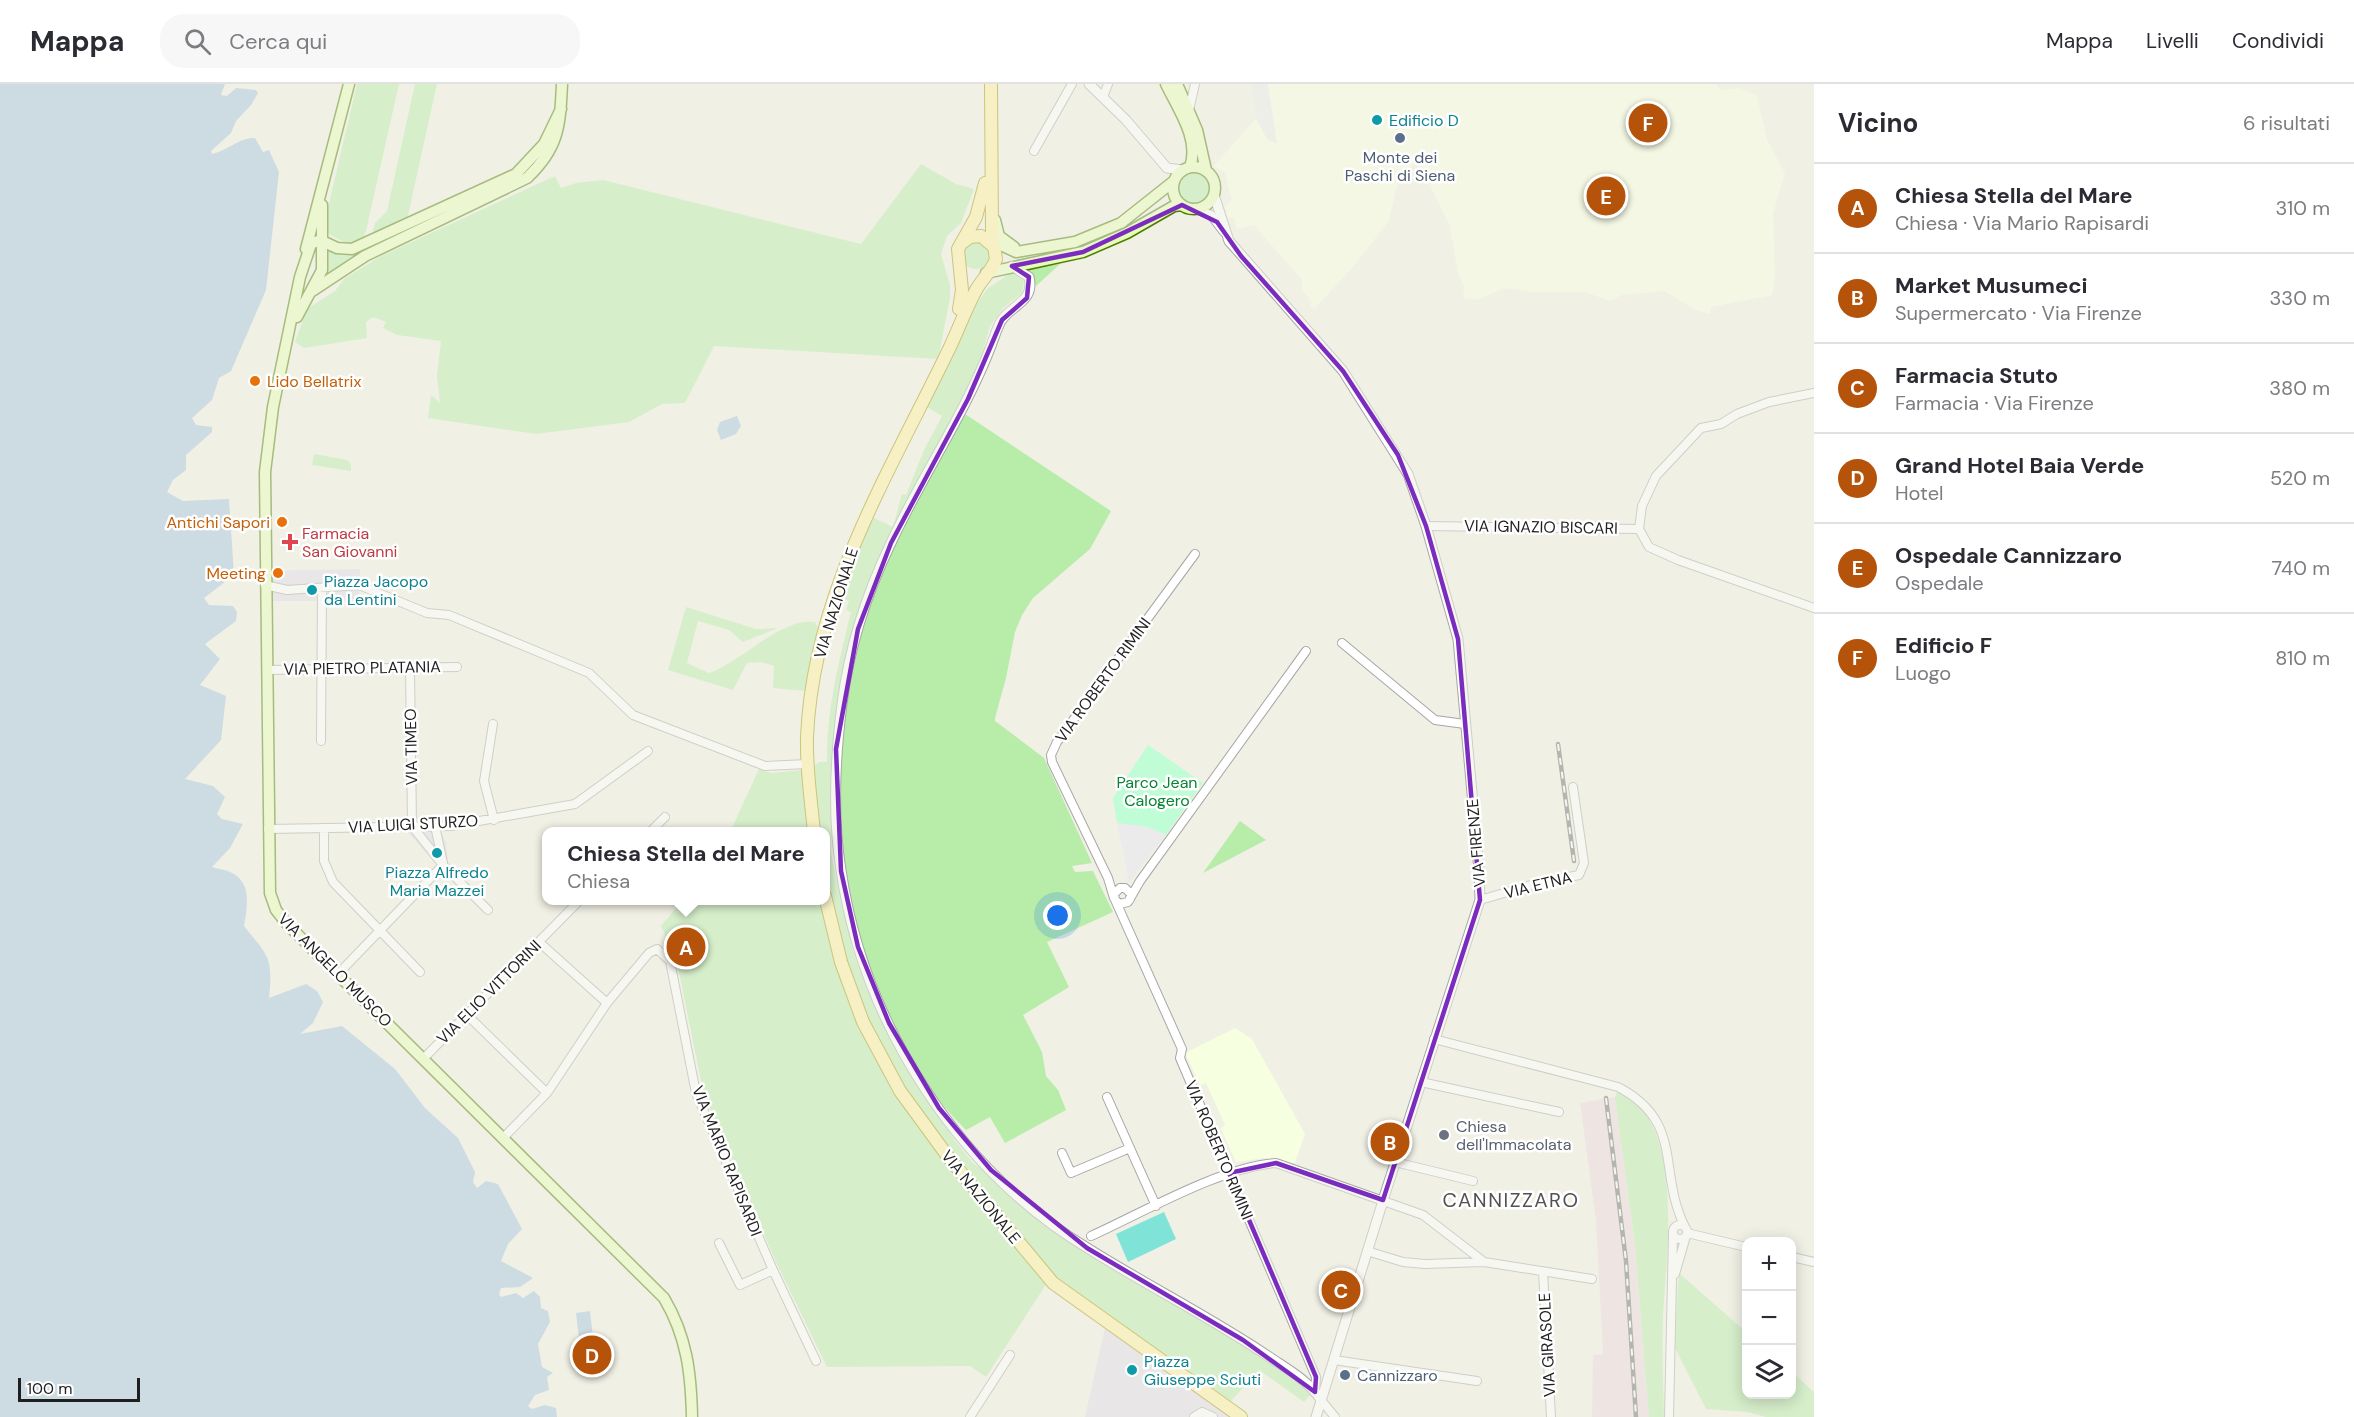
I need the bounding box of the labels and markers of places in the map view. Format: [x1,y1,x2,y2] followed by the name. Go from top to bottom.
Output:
[1628,100,1668,146] pin: F
[1389,110,1459,131] place label: Edificio D
[1370,113,1384,127] marker: Edificio D
[1393,131,1407,145] marker: Monte dei Paschi di Siena
[1345,147,1455,186] place label: Monte dei Paschi di Siena
[1586,174,1626,218] pin: E
[267,371,361,392] place label: Lido Bellatrix
[248,374,262,388] marker: Lido Bellatrix
[166,512,270,533] place label: Antichi Sapori
[275,515,289,529] marker: Antichi Sapori
[302,523,397,562] place label: Farmacia San Giovanni
[283,535,297,549] marker: Farmacia San Giovanni
[206,563,266,584] place label: Meeting
[271,566,285,580] marker: Meeting
[324,571,428,610] place label: Piazza Jacopo da Lentini
[305,583,319,597] marker: Piazza Jacopo da Lentini
[430,846,444,860] marker: Piazza Alfredo Maria Mazzei
[385,862,489,901] place label: Piazza Alfredo Maria Mazzei
[666,924,706,970] pin: A
[1456,1116,1571,1155] place label: Chiesa dell'Immacolata
[1370,1120,1410,1164] pin: B
[1437,1128,1451,1142] marker: Chiesa dell'Immacolata
[1322,1268,1360,1312] pin: C
[572,1332,612,1378] pin: D
[1144,1351,1261,1390] place label: Piazza Giuseppe Sciuti
[1125,1363,1139,1377] marker: Piazza Giuseppe Sciuti
[1357,1365,1438,1386] place label: Cannizzaro
[1338,1368,1352,1382] marker: Cannizzaro

